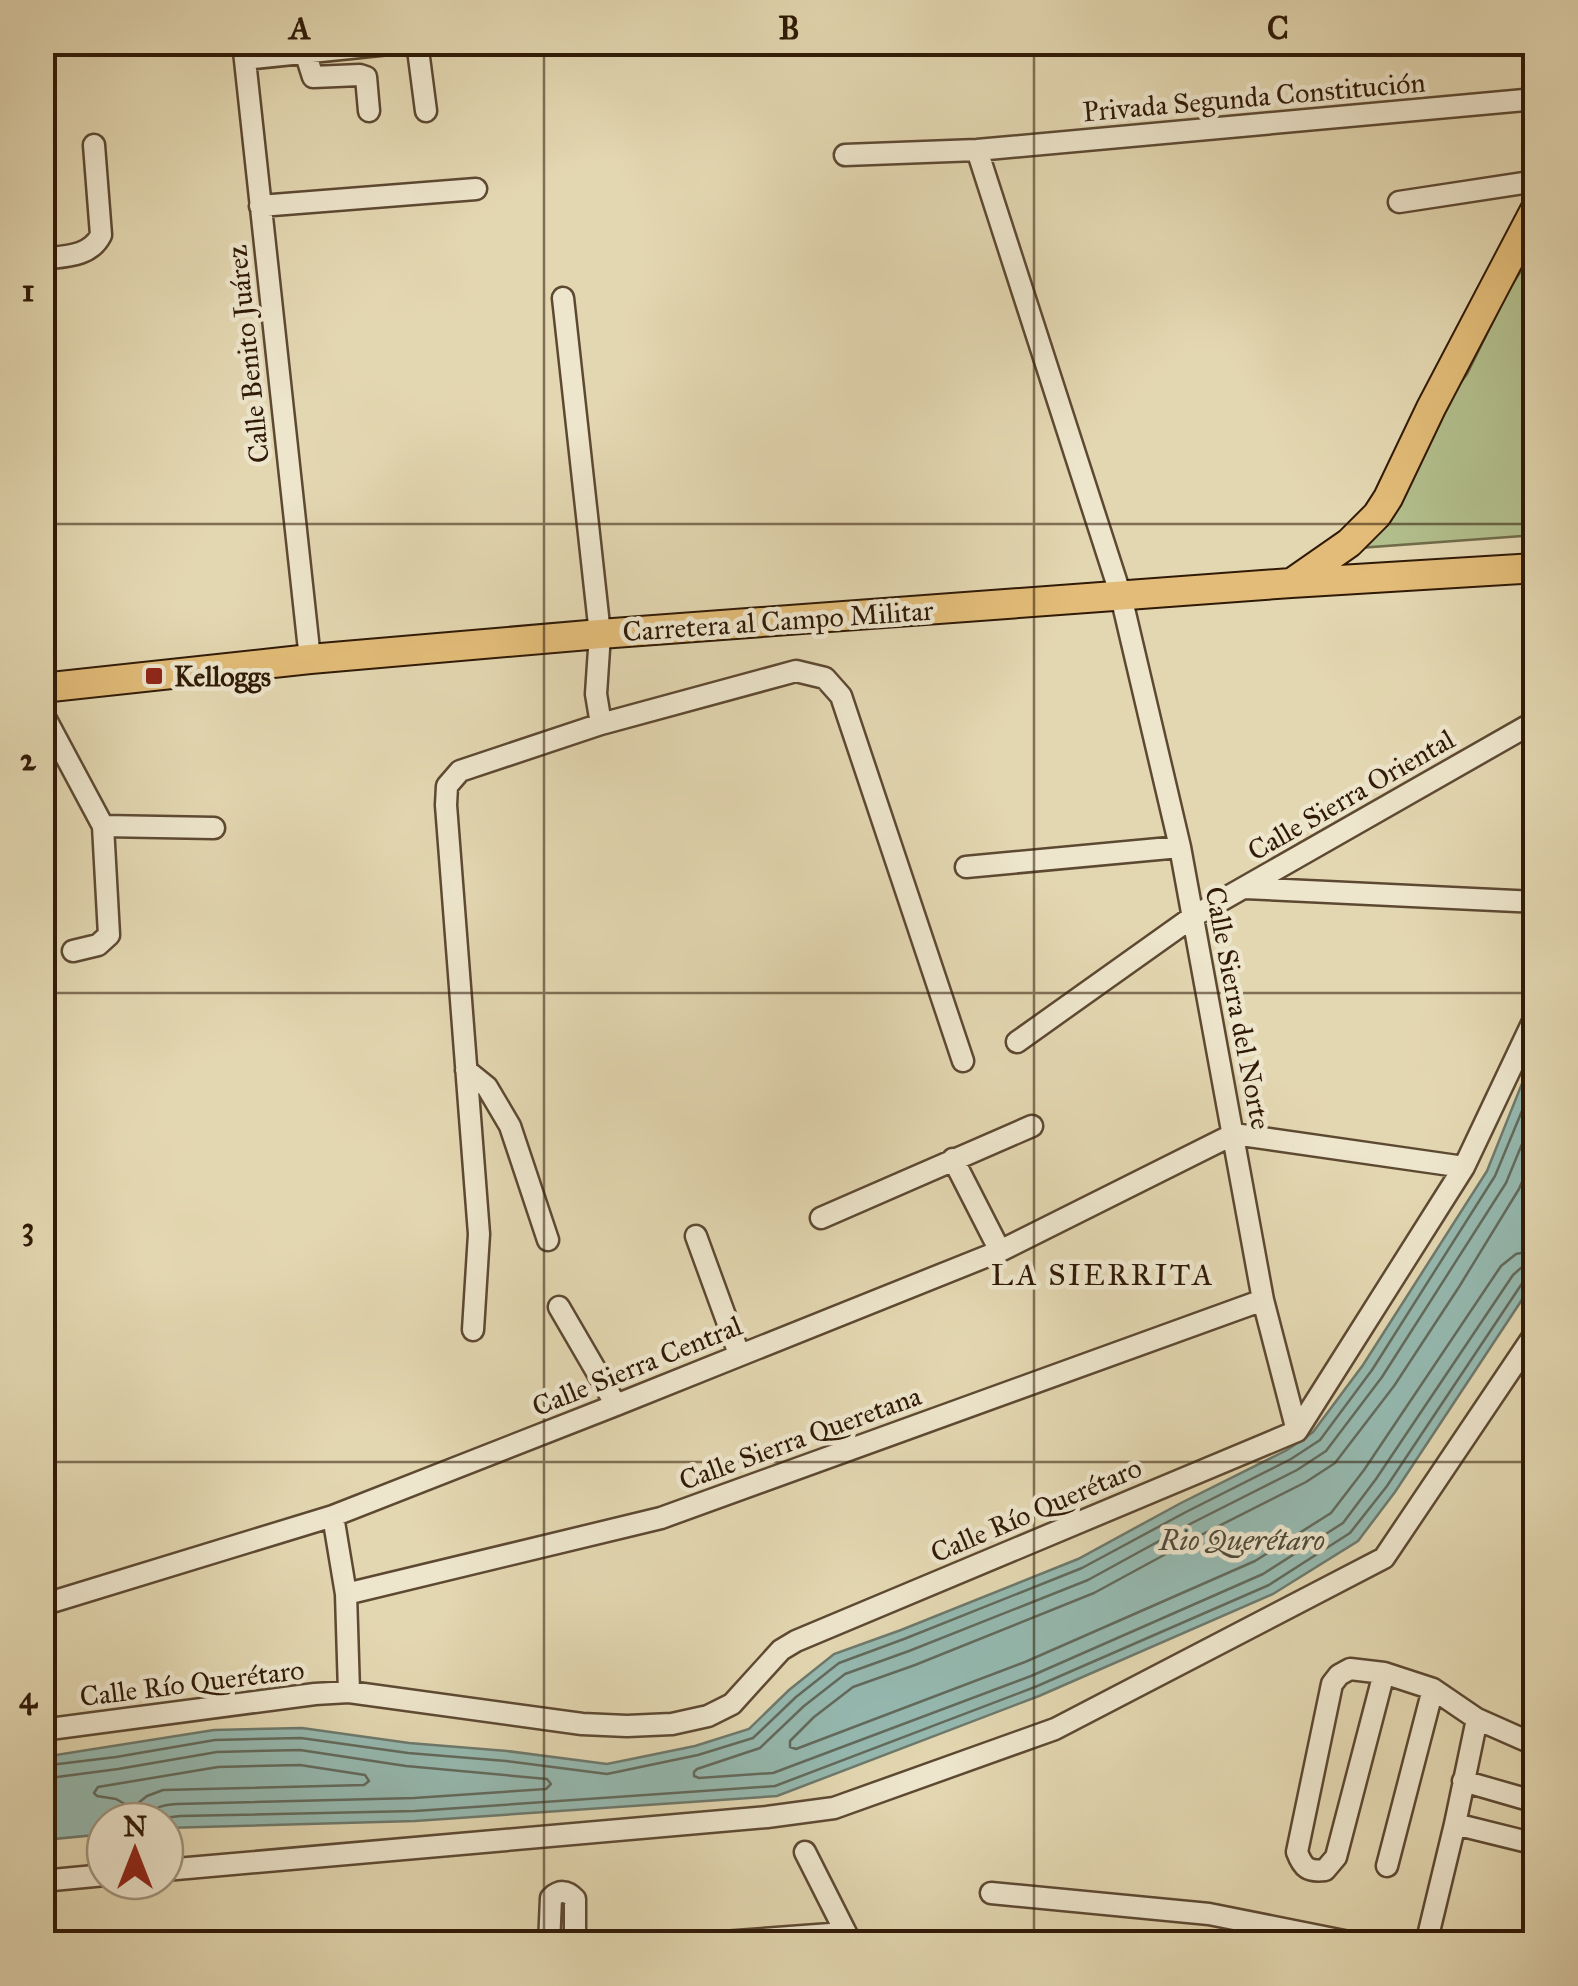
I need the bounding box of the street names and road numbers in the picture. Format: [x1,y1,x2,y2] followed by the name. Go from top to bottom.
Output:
[1081,65,1427,129] street label: Privada Segunda Constitución
[219,243,277,465] street label: Calle Benito Juárez
[621,593,935,649] street label: Carretera al Campo Militar
[1241,721,1461,868] street label: Calle Sierra Oriental
[1197,884,1279,1132] street label: Calle Sierra del Norte
[527,1308,748,1424] street label: Calle Sierra Central
[674,1378,926,1498] street label: Calle Sierra Queretana
[925,1450,1147,1570] street label: Calle Río Querétaro
[78,1652,306,1714] street label: Calle Río Querétaro

